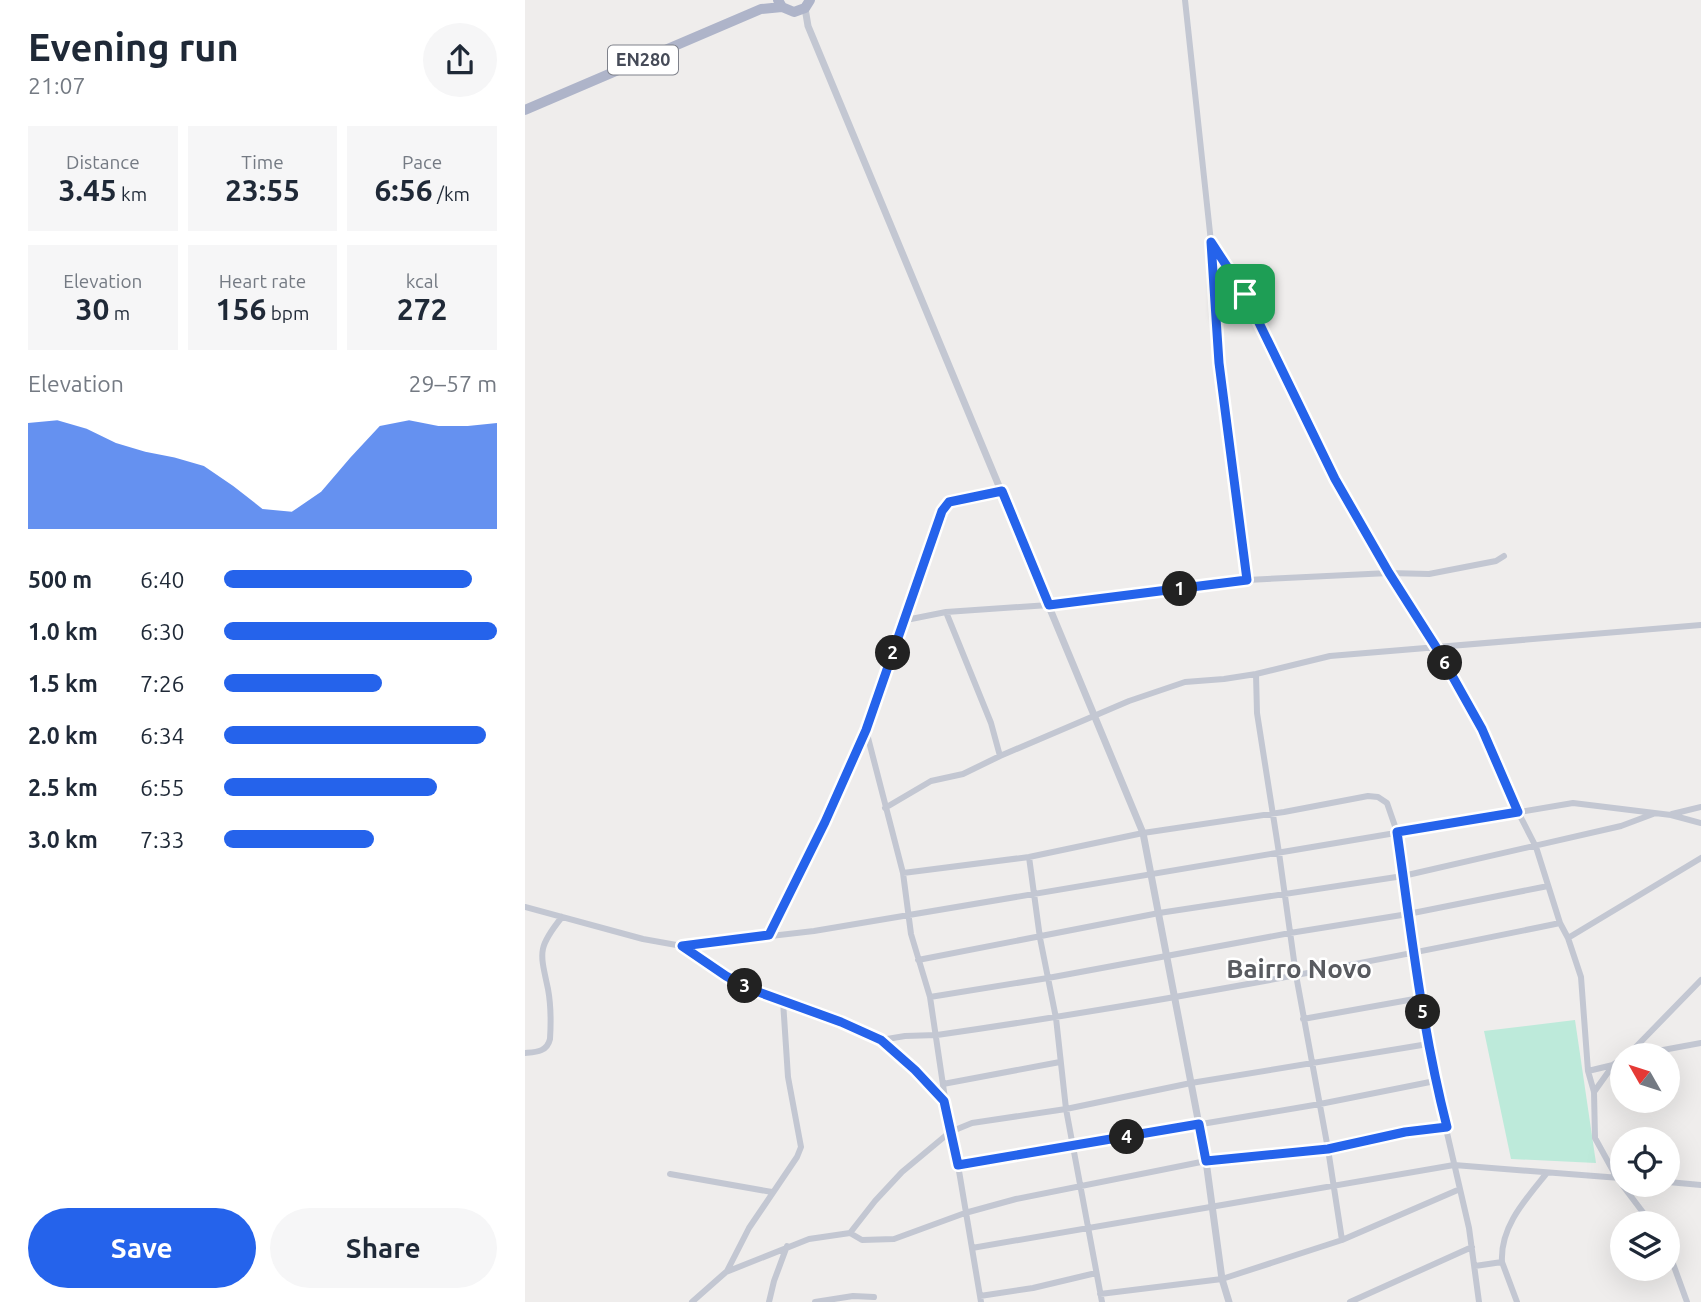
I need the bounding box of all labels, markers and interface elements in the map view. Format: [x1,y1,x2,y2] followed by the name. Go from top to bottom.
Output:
[423,23,497,97] button: share
[28,26,239,68] text: Evening run
[608,46,678,74] road number: EN280
[28,73,86,98] text: 21:07
[66,151,140,173] text: Distance
[241,151,284,173] text: Time
[402,151,442,173] text: Pace
[59,173,117,207] text: 3.45
[225,173,300,207] text: 23:55
[374,173,433,207] text: 6:56
[117,183,147,205] text: km
[433,183,470,205] text: /km
[1215,264,1275,324] pin
[63,270,142,292] text: Elevation
[219,270,306,292] text: Heart rate
[406,270,439,292] text: kcal
[1226,275,1264,313] icon: arrive
[76,292,109,326] text: 30
[216,292,266,326] text: 156
[397,292,448,326] text: 272
[109,302,130,324] text: m
[266,302,309,324] text: bpm
[28,371,124,396] text: Elevation
[409,371,497,396] text: 29–57 m
[28,567,92,592] text: 500 m
[140,567,185,592] text: 6:40
[1163,572,1197,606] pin: 1
[1174,577,1185,599] text: 1
[28,619,98,644] text: 1.0 km
[140,619,185,644] text: 6:30
[875,636,911,670] pin: 2
[887,641,898,663] text: 2
[1427,646,1462,680] pin: 6
[1439,651,1450,673] text: 6
[28,671,98,696] text: 1.5 km
[140,671,185,696] text: 7:26
[28,723,98,748] text: 2.0 km
[140,723,185,748] text: 6:34
[28,775,98,800] text: 2.5 km
[140,775,185,800] text: 6:55
[28,827,98,852] text: 3.0 km
[140,827,185,852] text: 7:33
[1226,954,1372,983] district label: Bairro Novo
[727,968,763,1004] pin: 3
[739,974,750,996] text: 3
[1405,995,1441,1030] pin: 5
[1417,1000,1428,1022] text: 5
[1610,1043,1680,1113] north arrow
[1610,1043,1680,1281] map controls
[1109,1120,1145,1154] pin: 4
[1121,1125,1132,1147] text: 4
[1610,1127,1680,1197] button: locate
[28,1208,256,1288] button: Save
[270,1208,497,1288] button: Share
[1610,1211,1680,1281] button: layers

